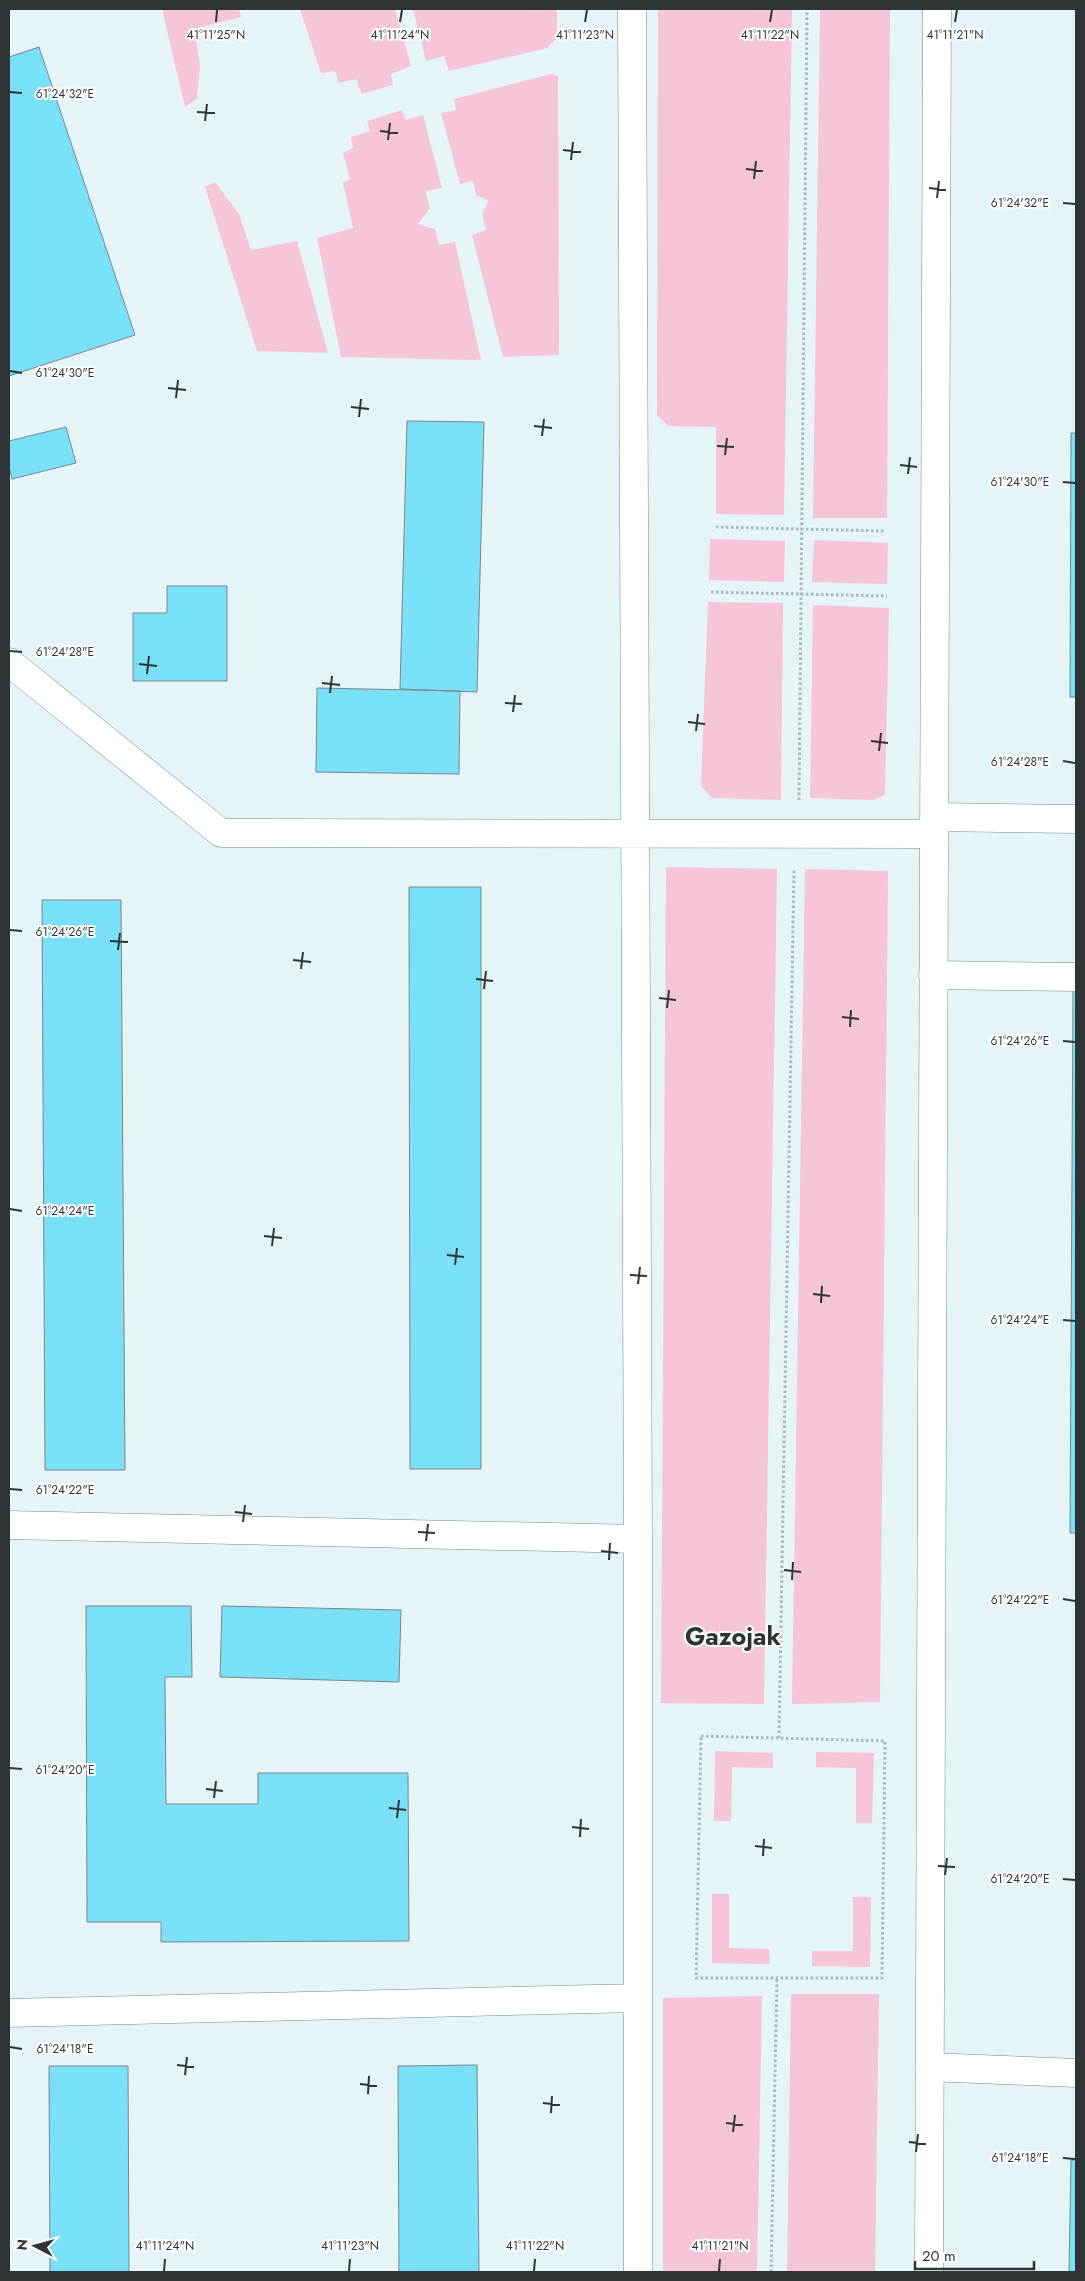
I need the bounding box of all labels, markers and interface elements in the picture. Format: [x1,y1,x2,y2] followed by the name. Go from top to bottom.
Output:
[187,26,245,44] text: 41°11'25"N
[371,26,429,44] text: 41°11'24"N
[556,26,614,44] text: 41°11'23"N
[741,26,799,44] text: 41°11'22"N
[926,26,984,44] text: 41°11'21"N
[36,85,94,103] text: 61°24'32"E
[991,194,1049,212] text: 61°24'32"E
[36,364,94,382] text: 61°24'30"E
[991,473,1049,491] text: 61°24'30"E
[36,643,94,661] text: 61°24'28"E
[991,753,1049,771] text: 61°24'28"E
[36,923,94,941] text: 61°24'26"E
[991,1032,1049,1050] text: 61°24'26"E
[36,1202,94,1220] text: 61°24'24"E
[991,1311,1049,1329] text: 61°24'24"E
[36,1481,94,1499] text: 61°24'22"E
[991,1591,1049,1609] text: 61°24'22"E
[685,1618,782,1654] district label: Gazojak
[35,1761,95,1779] text: 61°24'20"E
[990,1870,1050,1888] text: 61°24'20"E
[36,2040,94,2058] text: 61°24'18"E
[991,2149,1049,2167] text: 61°24'18"E
[10,2221,60,2271] north arrow
[136,2237,194,2255] text: 41°11'24"N
[321,2237,379,2255] text: 41°11'23"N
[506,2237,564,2255] text: 41°11'22"N
[691,2237,749,2255] text: 41°11'21"N
[12,2238,33,2251] text: N
[915,2238,1034,2270] scale bar
[922,2245,956,2267] text: 20 m

